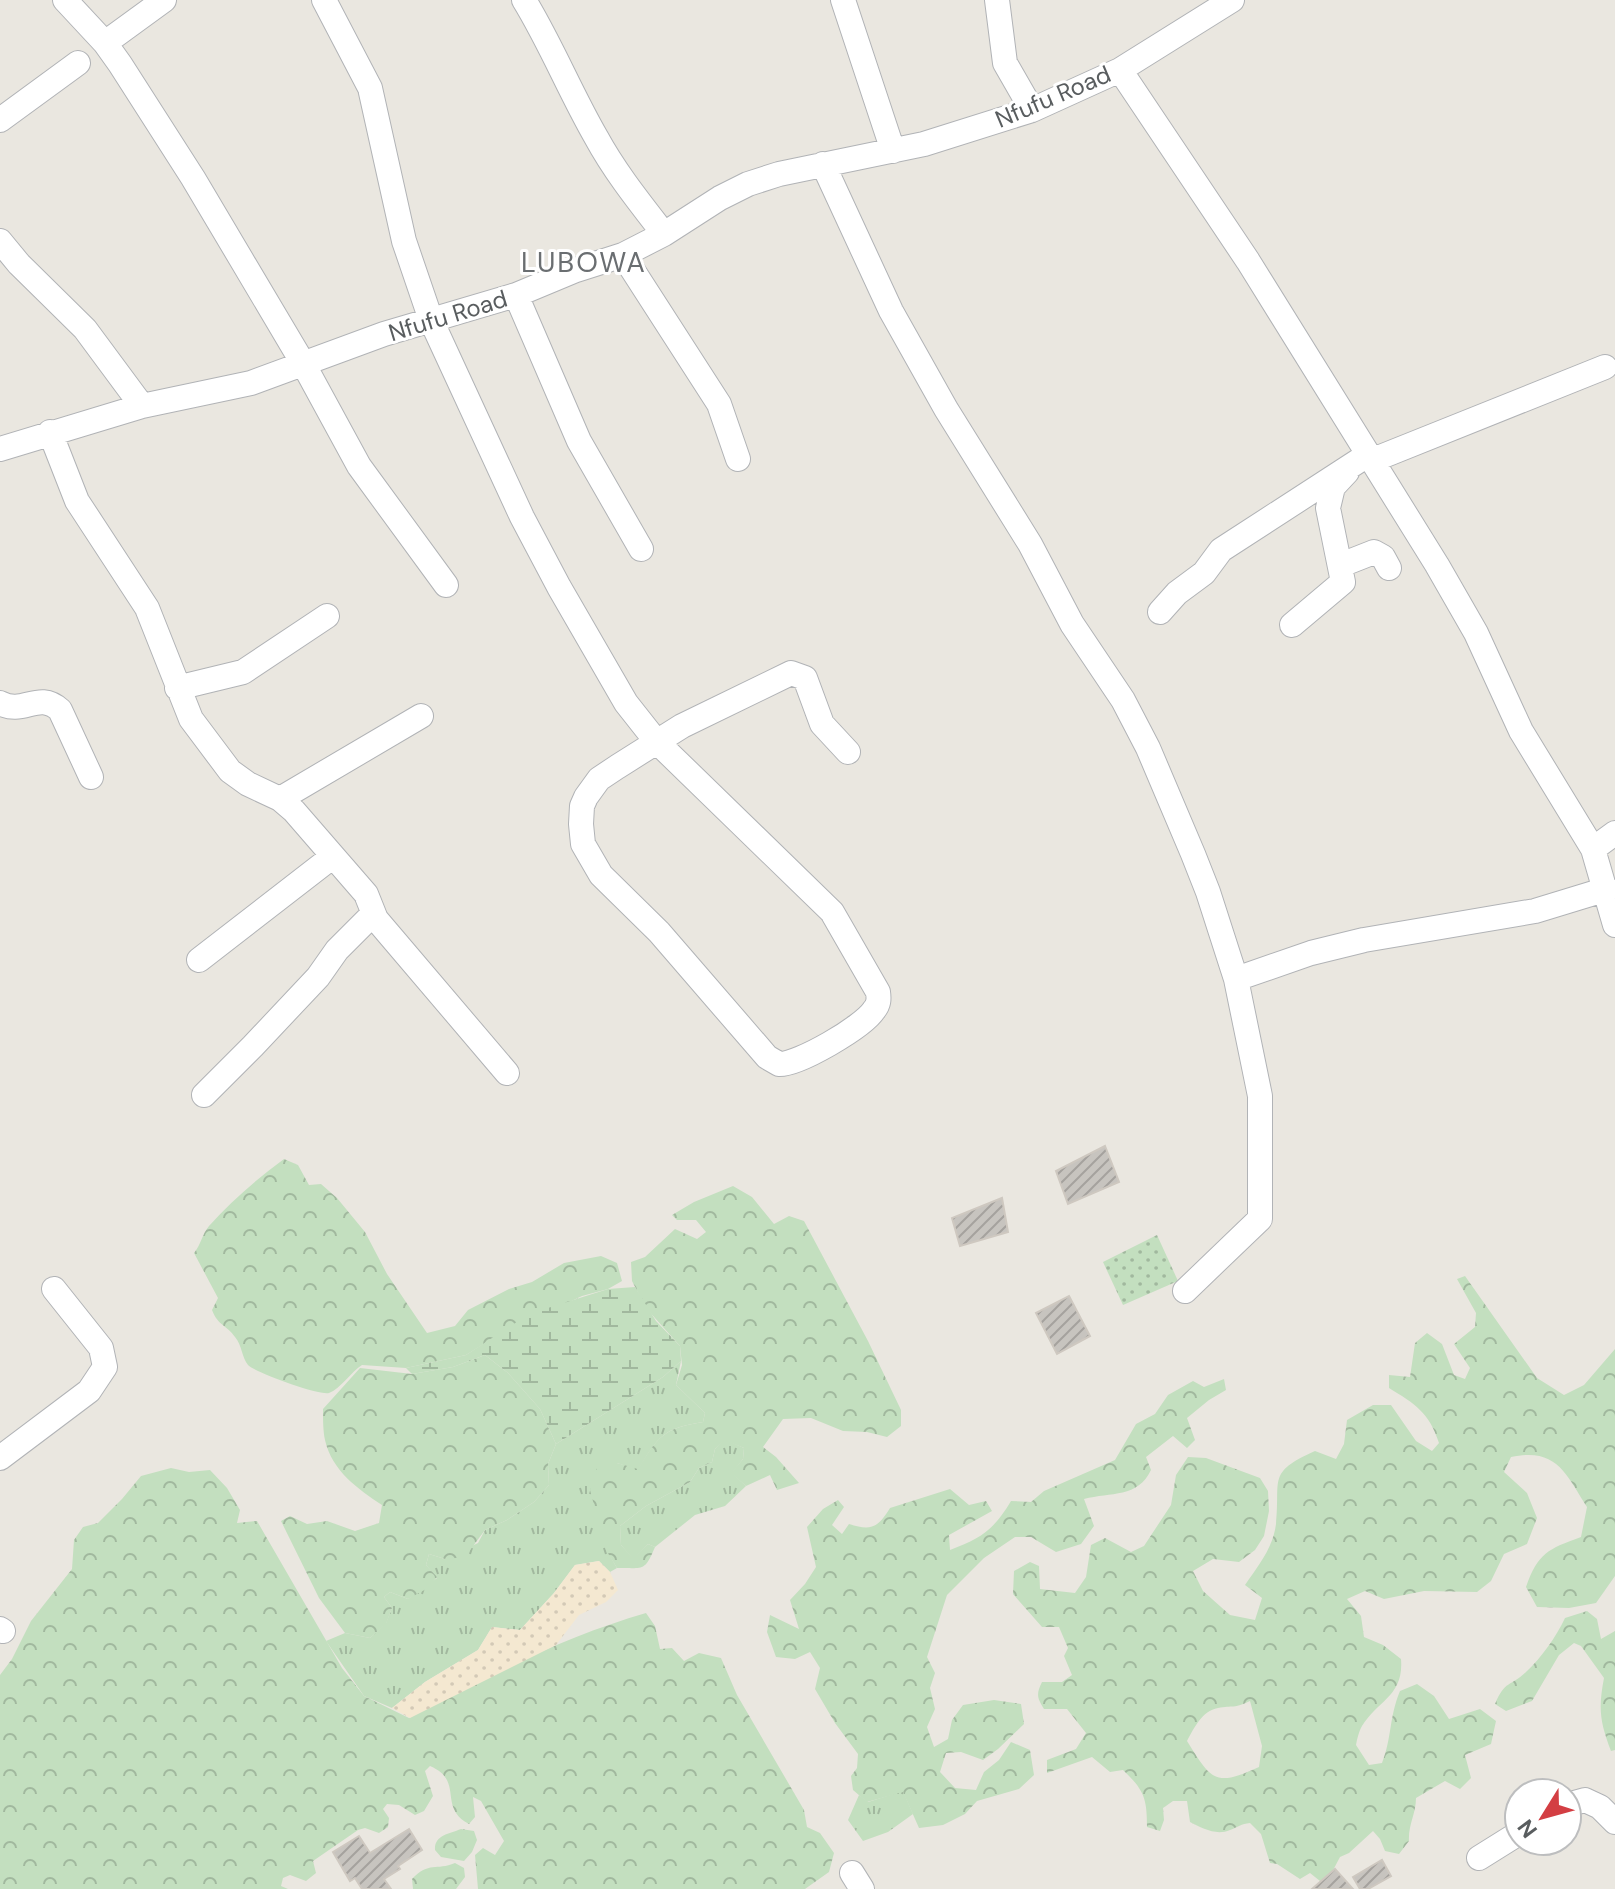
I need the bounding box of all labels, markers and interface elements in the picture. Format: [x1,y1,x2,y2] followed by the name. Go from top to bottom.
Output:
[990,58,1115,135] street label: Nfufu Road
[521,244,647,281] district label: LUBOWA
[385,283,511,348] street label: Nfufu Road
[1503,1777,1583,1857] north arrow
[1511,1814,1544,1844] text: N

